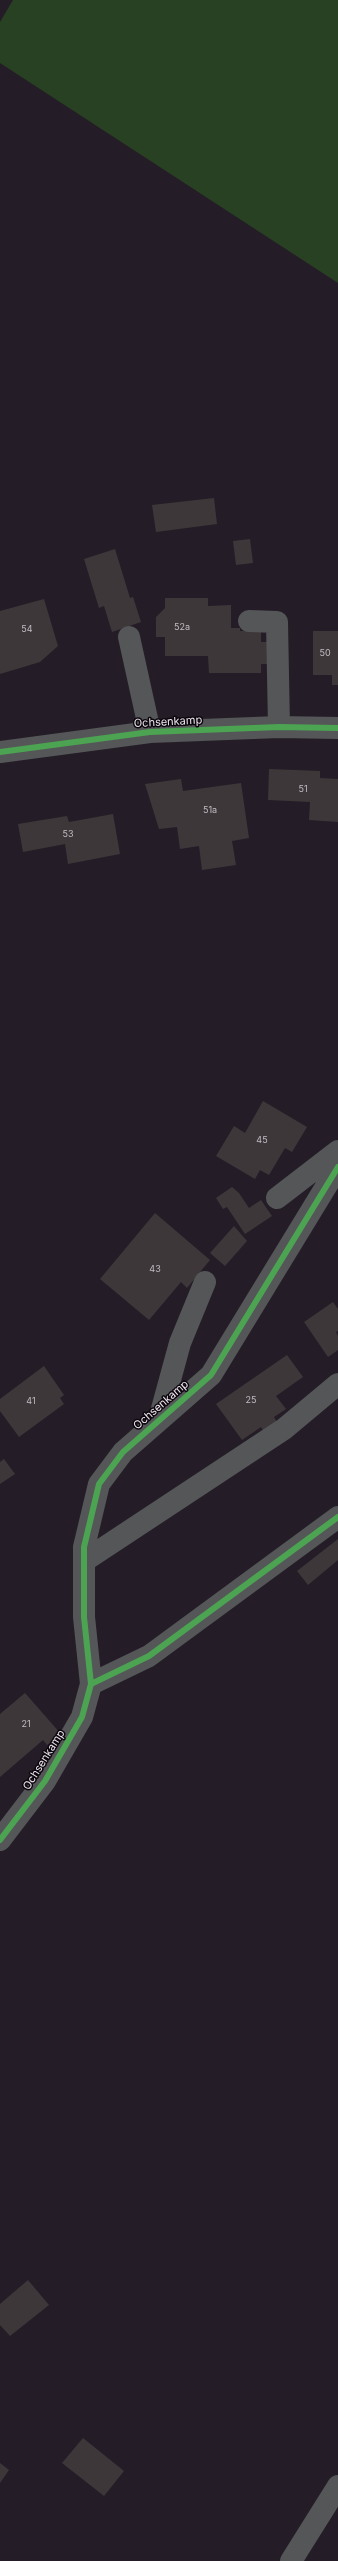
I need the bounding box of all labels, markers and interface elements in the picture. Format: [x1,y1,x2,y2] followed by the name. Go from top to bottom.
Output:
[174,622,190,632] house number: 52a
[21,624,33,634] house number: 54
[319,648,331,658] house number: 50
[133,714,203,730] street label: Ochsenkamp
[298,784,308,794] house number: 51
[203,805,217,815] house number: 51a
[62,829,74,839] house number: 53
[256,1135,268,1145] house number: 45
[149,1264,161,1274] house number: 43
[131,1378,191,1432] street label: Ochsenkamp
[246,1395,256,1405] house number: 25
[26,1396,36,1406] house number: 41
[21,1719,31,1729] house number: 21
[20,1727,68,1793] street label: Ochsenkamp

